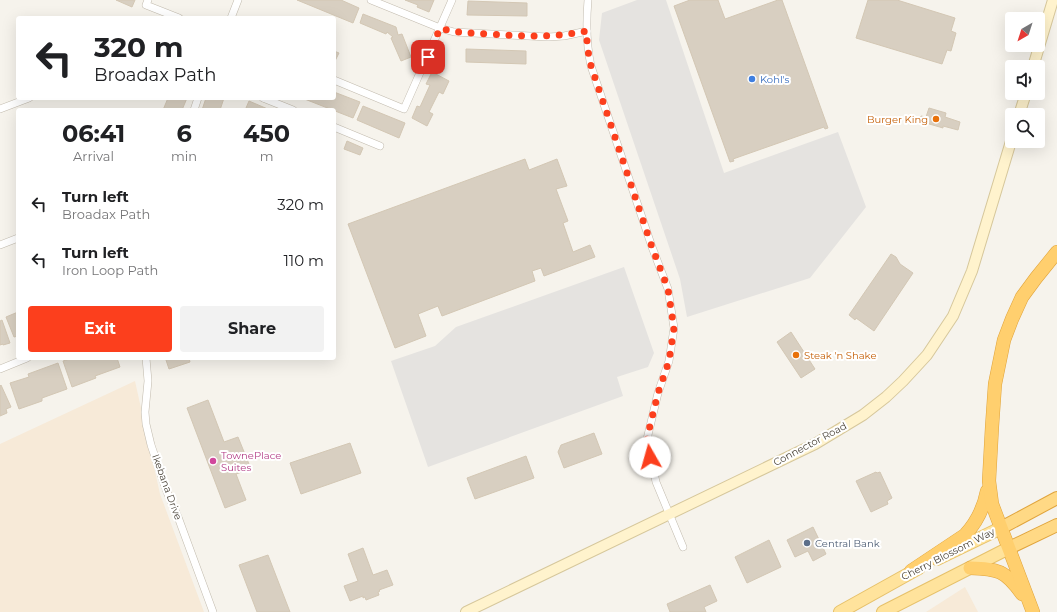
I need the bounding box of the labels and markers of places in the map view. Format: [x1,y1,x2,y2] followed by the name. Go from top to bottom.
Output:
[411,40,445,74] pin
[760,73,790,86] place label: Kohl's
[747,74,757,84] marker: Kohl's
[867,113,928,126] place label: Burger King
[931,114,941,124] marker: Burger King
[804,349,876,362] place label: Steak 'n Shake
[791,350,801,360] marker: Steak 'n Shake
[221,449,281,474] place label: TownePlace Suites
[208,456,218,466] marker: TownePlace Suites
[815,537,880,550] place label: Central Bank
[802,538,812,548] marker: Central Bank

